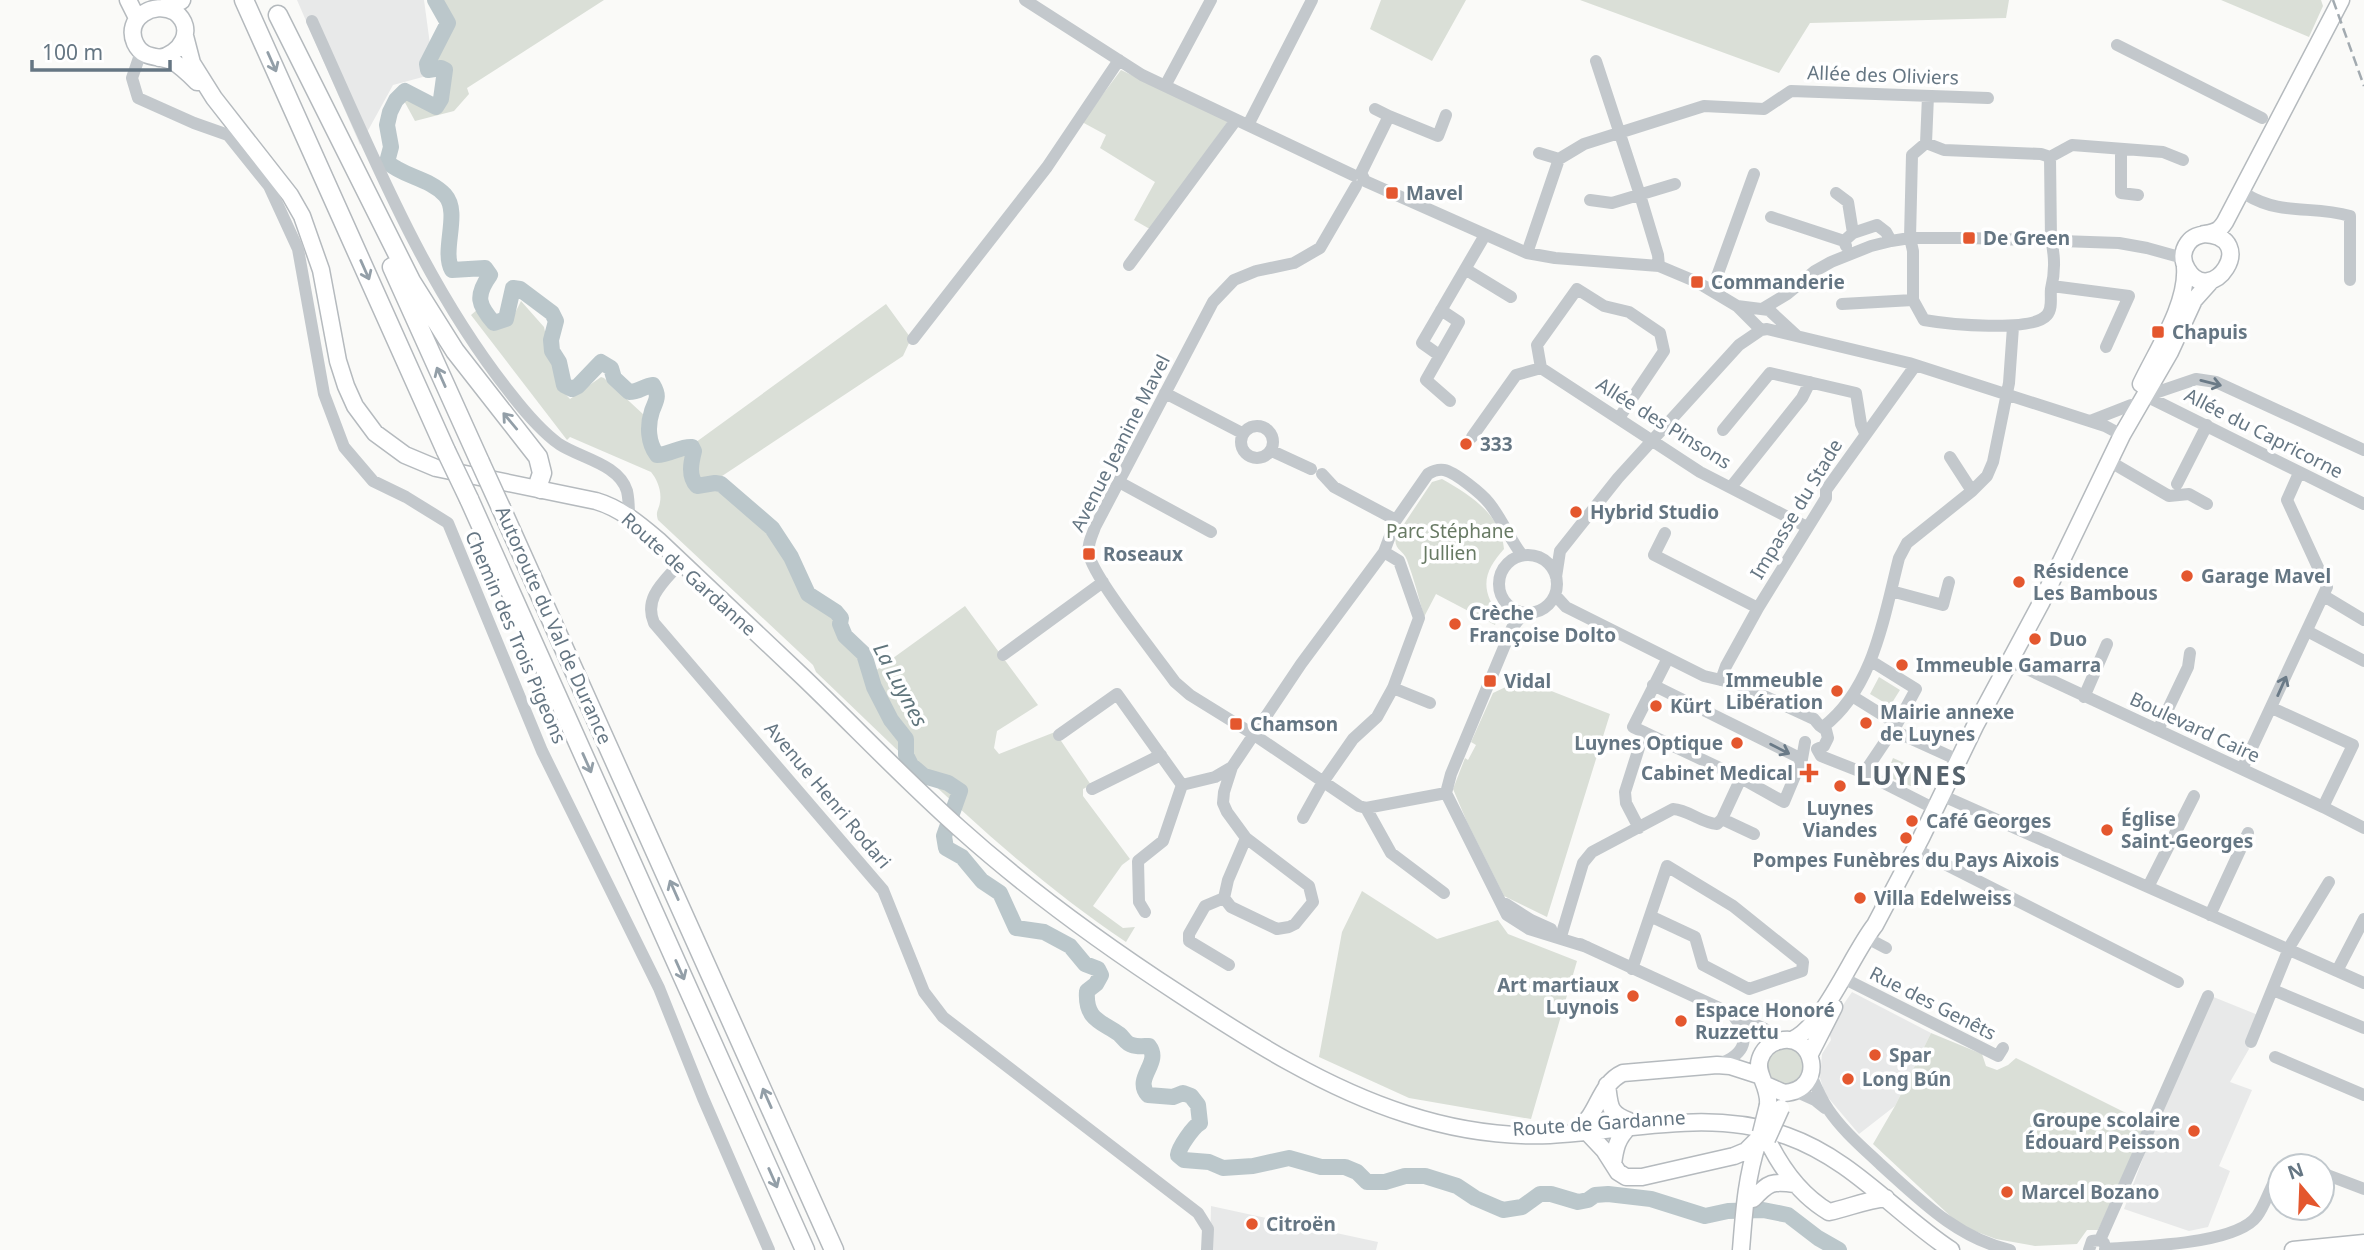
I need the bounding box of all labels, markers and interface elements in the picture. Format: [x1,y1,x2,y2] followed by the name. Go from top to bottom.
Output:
[32,28,170,72] scale bar
[42,38,103,66] text: 100 m
[266,51,279,73] one-way arrow
[1807,59,1959,91] street label: Allée des Oliviers
[1406,180,1463,206] place label: Mavel
[1384,185,1400,201] marker: Mavel
[1983,225,2070,251] place label: De Green
[1961,230,1977,246] marker: De Green
[359,259,372,280] one-way arrow
[1711,269,1845,295] place label: Commanderie
[1689,274,1705,290] marker: Commanderie
[2172,319,2248,345] place label: Chapuis
[2150,324,2166,340] marker: Chapuis
[1064,350,1176,536] street label: Avenue Jeanine Mavel
[434,367,447,388] one-way arrow
[1592,371,1736,475] street label: Allée des Pinsons
[2199,376,2222,390] one-way arrow
[2180,382,2348,484] street label: Allée du Capricorne
[502,412,518,430] one-way arrow
[1480,431,1513,457] place label: 333
[1744,434,1848,584] street label: Impasse du Stade
[1458,436,1474,452] marker: 333
[1590,499,1719,525] place label: Hybrid Studio
[490,502,618,748] street label: Autoroute du Val de Durance
[1568,504,1584,520] marker: Hybrid Studio
[616,506,762,642] street label: Route de Gardanne
[1386,518,1514,566] park label: Parc Stéphane Jullien
[459,527,573,747] street label: Chemin des Trois Pigeons
[1103,541,1183,567] place label: Roseaux
[1081,546,1097,562] marker: Roseaux
[2033,558,2158,606] place label: Résidence Les Bambous
[2201,563,2331,589] place label: Garage Mavel
[2179,568,2195,584] marker: Garage Mavel
[2011,574,2027,590] marker: Résidence Les Bambous
[1469,600,1616,648] place label: Crèche Françoise Dolto
[1447,616,1463,632] marker: Crèche Françoise Dolto
[2049,626,2087,652] place label: Duo
[2027,631,2043,647] marker: Duo
[867,638,935,731] water label: La Luynes
[1916,652,2101,678] place label: Immeuble Gamarra
[1894,657,1910,673] marker: Immeuble Gamarra
[1726,667,1823,715] place label: Immeuble Libération
[1504,668,1551,694] place label: Vidal
[1482,673,1498,689] marker: Vidal
[2276,676,2289,697] one-way arrow
[1829,683,1845,699] marker: Immeuble Libération
[2126,685,2264,769] street label: Boulevard Caire
[1670,693,1712,719] place label: Kürt
[1648,698,1664,714] marker: Kürt
[1880,699,2014,747] place label: Mairie annexe de Luynes
[1250,711,1338,737] place label: Chamson
[1858,715,1874,731] marker: Mairie annexe de Luynes
[759,716,897,874] street label: Avenue Henri Rodari
[1228,716,1244,732] marker: Chamson
[1574,730,1723,756] place label: Luynes Optique
[1729,735,1745,751] marker: Luynes Optique
[1769,742,1790,756] one-way arrow
[581,752,594,773] one-way arrow
[1856,757,1968,793] district label: LUYNES
[1641,760,1793,786] place label: Cabinet Medical
[1799,763,1819,783] marker: Cabinet Medical
[1832,778,1848,794] marker: Luynes Viandes
[1803,795,1877,843] place label: Luynes Viandes
[2121,806,2253,854] place label: Église Saint-Georges
[1926,808,2051,834] place label: Café Georges
[1904,813,1920,829] marker: Café Georges
[2099,822,2115,838] marker: Église Saint-Georges
[1898,830,1914,846] marker: Pompes Funèbres du Pays Aixois
[1753,847,2059,873] place label: Pompes Funèbres du Pays Aixois
[667,880,680,902] one-way arrow
[1874,885,2012,911] place label: Villa Edelweiss
[1852,890,1868,906] marker: Villa Edelweiss
[674,959,687,980] one-way arrow
[1865,960,2001,1046] street label: Rue des Genêts
[1497,972,1619,1020] place label: Art martiaux Luynois
[1625,988,1641,1004] marker: Art martiaux Luynois
[1695,997,1835,1045] place label: Espace Honoré Ruzzettu
[1673,1013,1689,1029] marker: Espace Honoré Ruzzettu
[1889,1042,1932,1068] place label: Spar
[1867,1047,1883,1063] marker: Spar
[1862,1066,1951,1092] place label: Long Bún
[1840,1071,1856,1087] marker: Long Bún
[760,1088,773,1109] one-way arrow
[1512,1104,1686,1142] street label: Route de Gardanne
[2025,1107,2180,1155] place label: Groupe scolaire Édouard Peisson
[2186,1123,2202,1139] marker: Groupe scolaire Édouard Peisson
[2266,1152,2336,1222] north arrow
[2284,1156,2307,1186] text: N
[767,1167,780,1188] one-way arrow
[2021,1179,2159,1205] place label: Marcel Bozano
[1999,1184,2015,1200] marker: Marcel Bozano
[1266,1211,1336,1237] place label: Citroën
[1244,1216,1260,1232] marker: Citroën

